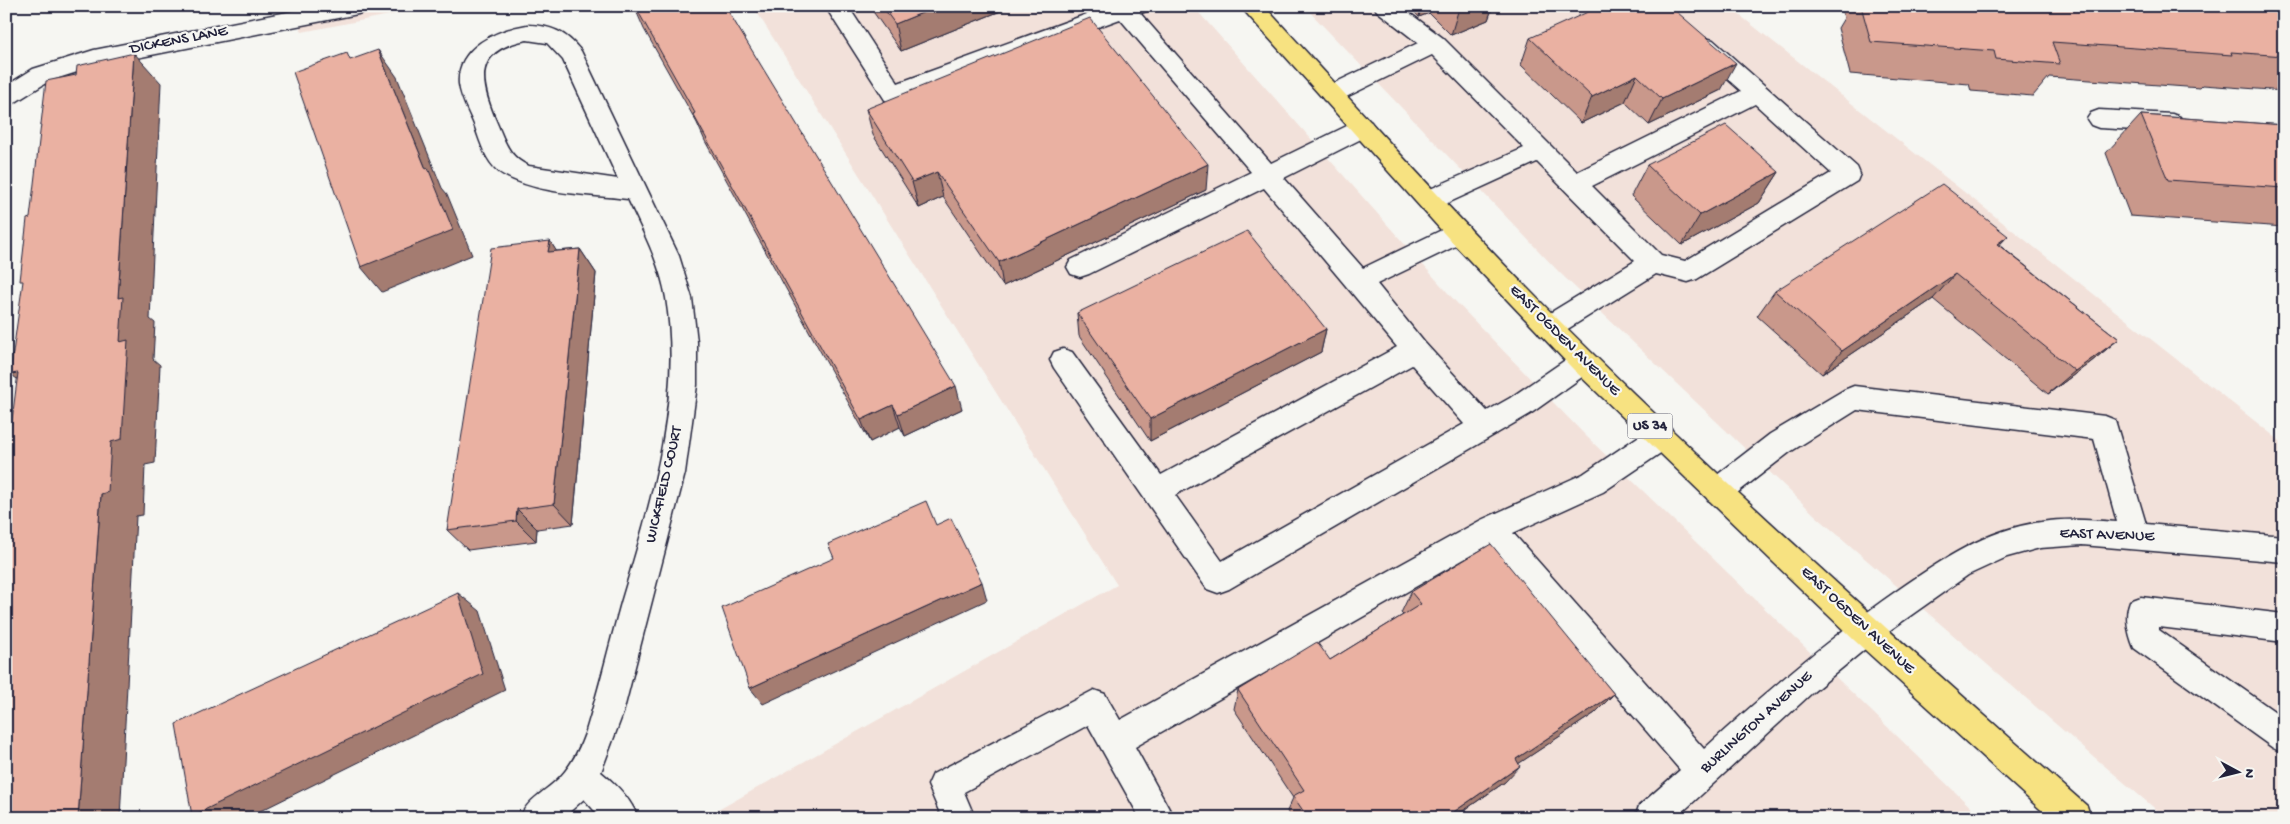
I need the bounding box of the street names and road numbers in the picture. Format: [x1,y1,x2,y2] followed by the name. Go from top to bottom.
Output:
[128,22,230,60] street label: DICKENS LANE
[1505,282,1624,401] street label: EAST OGDEN AVENUE
[1628,414,1672,438] road number: US 34
[642,424,688,545] street label: WICKFIELD COURT
[2059,525,2156,547] street label: EAST AVENUE
[1796,563,1919,679] street label: EAST OGDEN AVENUE
[1696,667,1818,779] street label: BURLINGTON AVENUE

